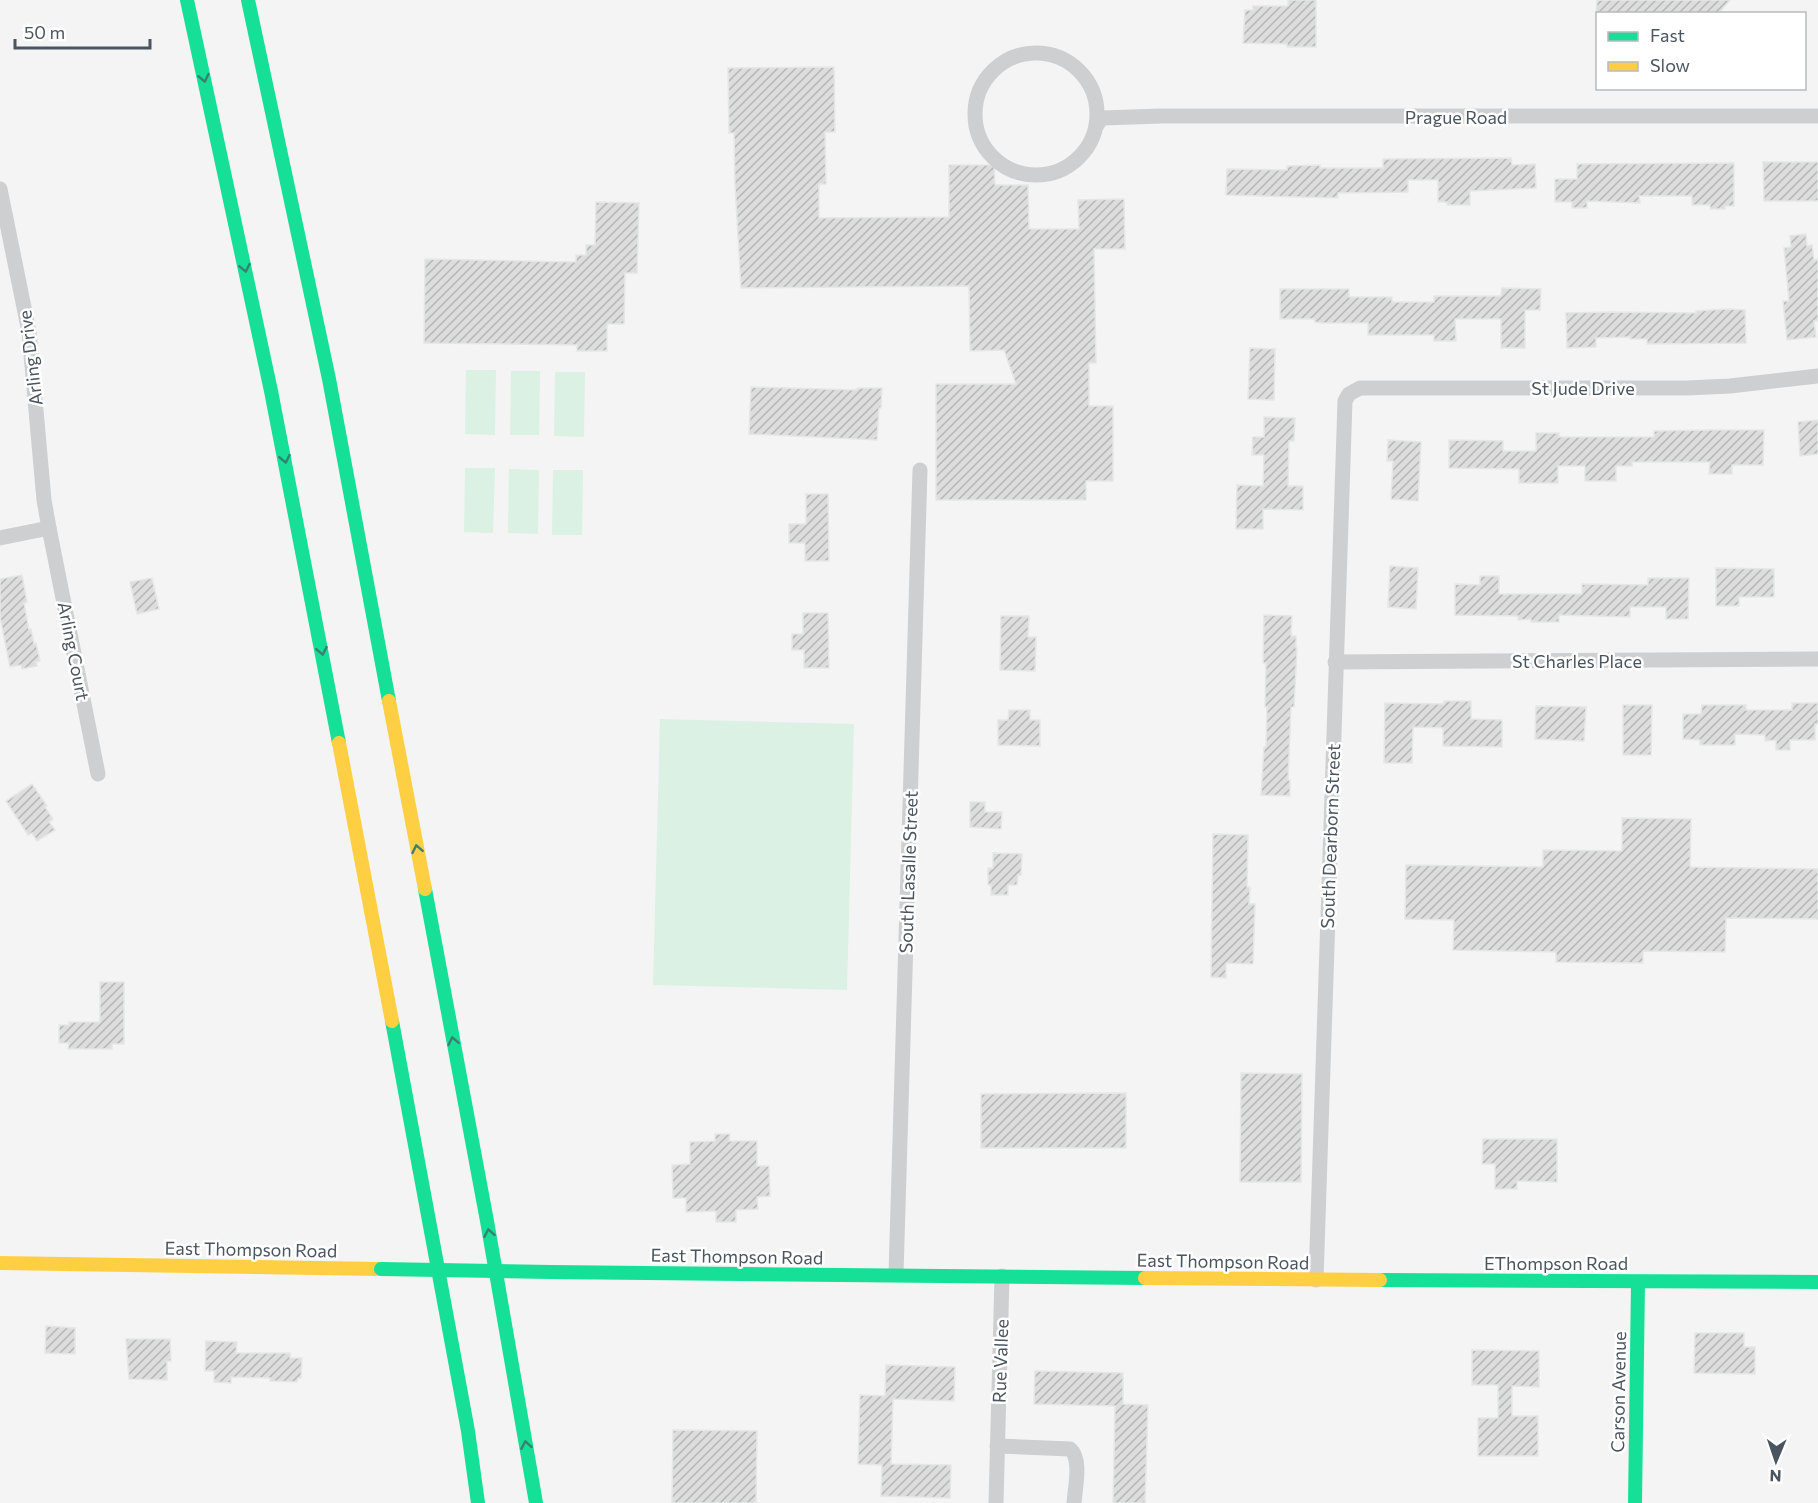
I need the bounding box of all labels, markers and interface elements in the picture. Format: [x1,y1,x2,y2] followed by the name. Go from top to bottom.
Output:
[15,12,150,50] scale bar
[1596,12,1806,90] legend
[24,21,65,43] text: 50 m
[1650,24,1685,46] text: Fast
[1650,54,1690,76] text: Slow
[197,72,210,82] one-way arrow
[1405,106,1507,128] street label: Prague Road
[238,263,251,273] one-way arrow
[13,309,47,407] street label: Arling Drive
[1531,377,1635,399] street label: St Jude Drive
[278,454,291,464] one-way arrow
[54,600,94,702] street label: Arling Court
[315,645,328,655] one-way arrow
[1512,650,1642,672] street label: St Charles Place
[1316,743,1344,929] street label: South Dearborn Street
[894,790,922,954] street label: South Lasalle Street
[411,845,424,855] one-way arrow
[448,1036,460,1046] one-way arrow
[484,1228,496,1237] one-way arrow
[165,1236,337,1262] street label: East Thompson Road
[651,1243,823,1269] street label: East Thompson Road
[1137,1248,1309,1274] street label: East Thompson Road
[1484,1252,1628,1274] street label: EThompson Road
[988,1319,1012,1403] street label: Rue Vallee
[1606,1331,1630,1453] street label: Carson Avenue
[1746,1431,1806,1491] north arrow
[521,1441,533,1450] one-way arrow
[1769,1467,1782,1486] text: N

